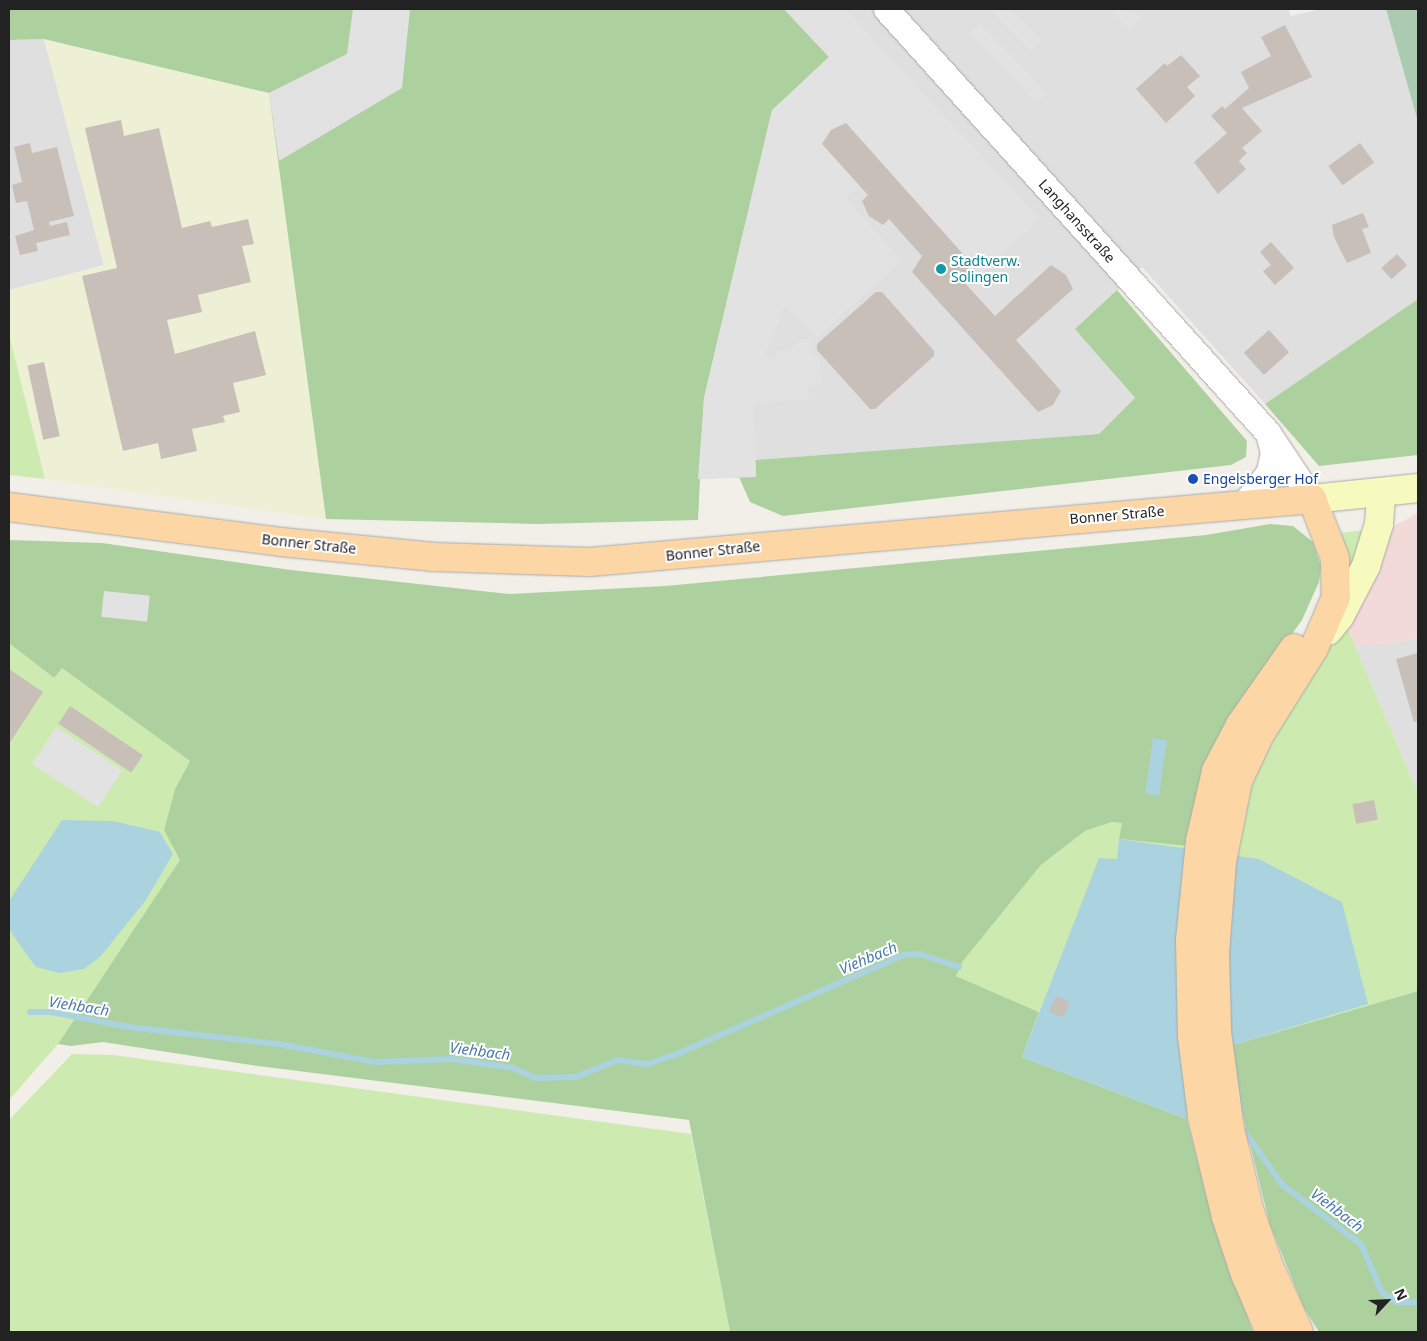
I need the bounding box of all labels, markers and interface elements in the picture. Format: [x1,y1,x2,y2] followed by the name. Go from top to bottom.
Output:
[1035,176,1119,266] street label: Langhansstraße
[951,253,1020,286] place label: Stadtverw. Solingen
[935,263,947,275] marker: Stadtverw. Solingen
[1203,471,1318,487] place label: Engelsberger Hof
[1187,473,1199,485] marker: Engelsberger Hof
[1069,502,1165,528] street label: Bonner Straße
[261,531,357,557] street label: Bonner Straße
[665,538,761,564] street label: Bonner Straße
[836,938,900,978] water label: Viehbach
[47,992,111,1020] water label: Viehbach
[449,1038,511,1064] water label: Viehbach
[1307,1184,1367,1236] water label: Viehbach
[1362,1276,1412,1326] north arrow
[1390,1285,1412,1304] text: N

